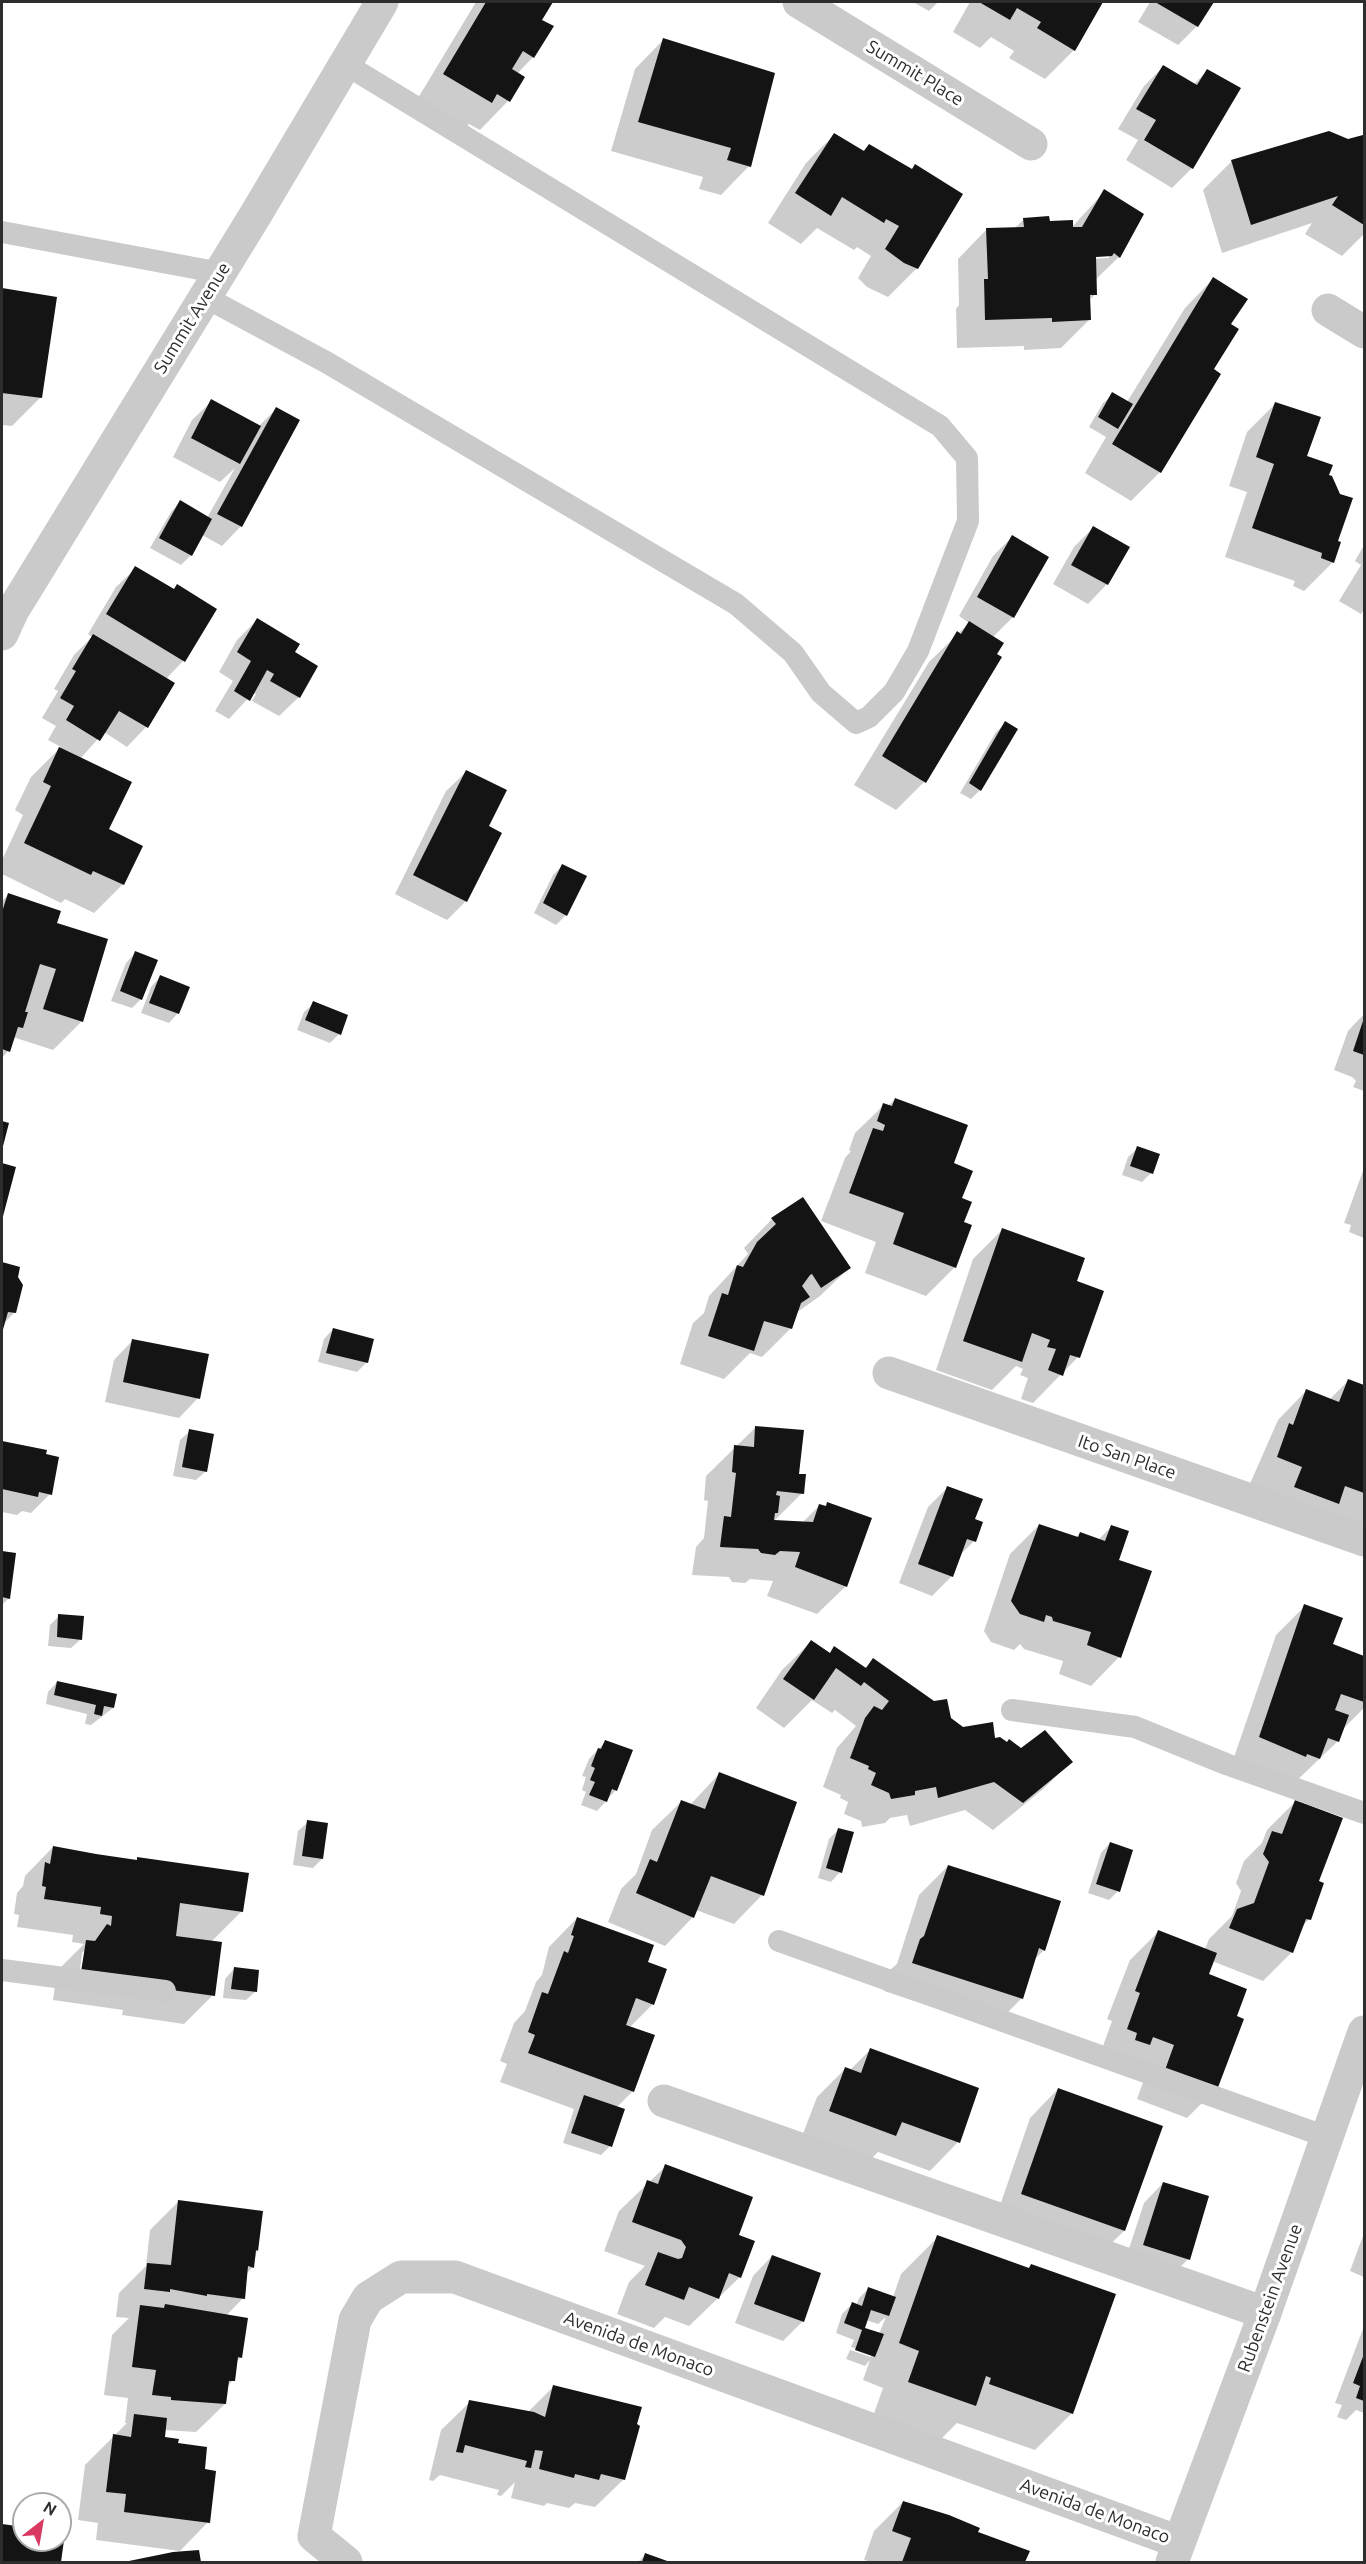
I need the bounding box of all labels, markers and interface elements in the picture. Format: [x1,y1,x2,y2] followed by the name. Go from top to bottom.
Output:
[863,36,967,110] street label: Summit Place
[149,258,235,378] street label: Summit Avenue
[1075,1430,1179,1484] street label: Ito San Place
[1233,2221,1307,2375] street label: Rubenstein Avenue
[561,2307,717,2381] street label: Avenida de Monaco
[1017,2474,1173,2548] street label: Avenida de Monaco
[12,2492,72,2552] north arrow
[40,2497,60,2519] text: N

